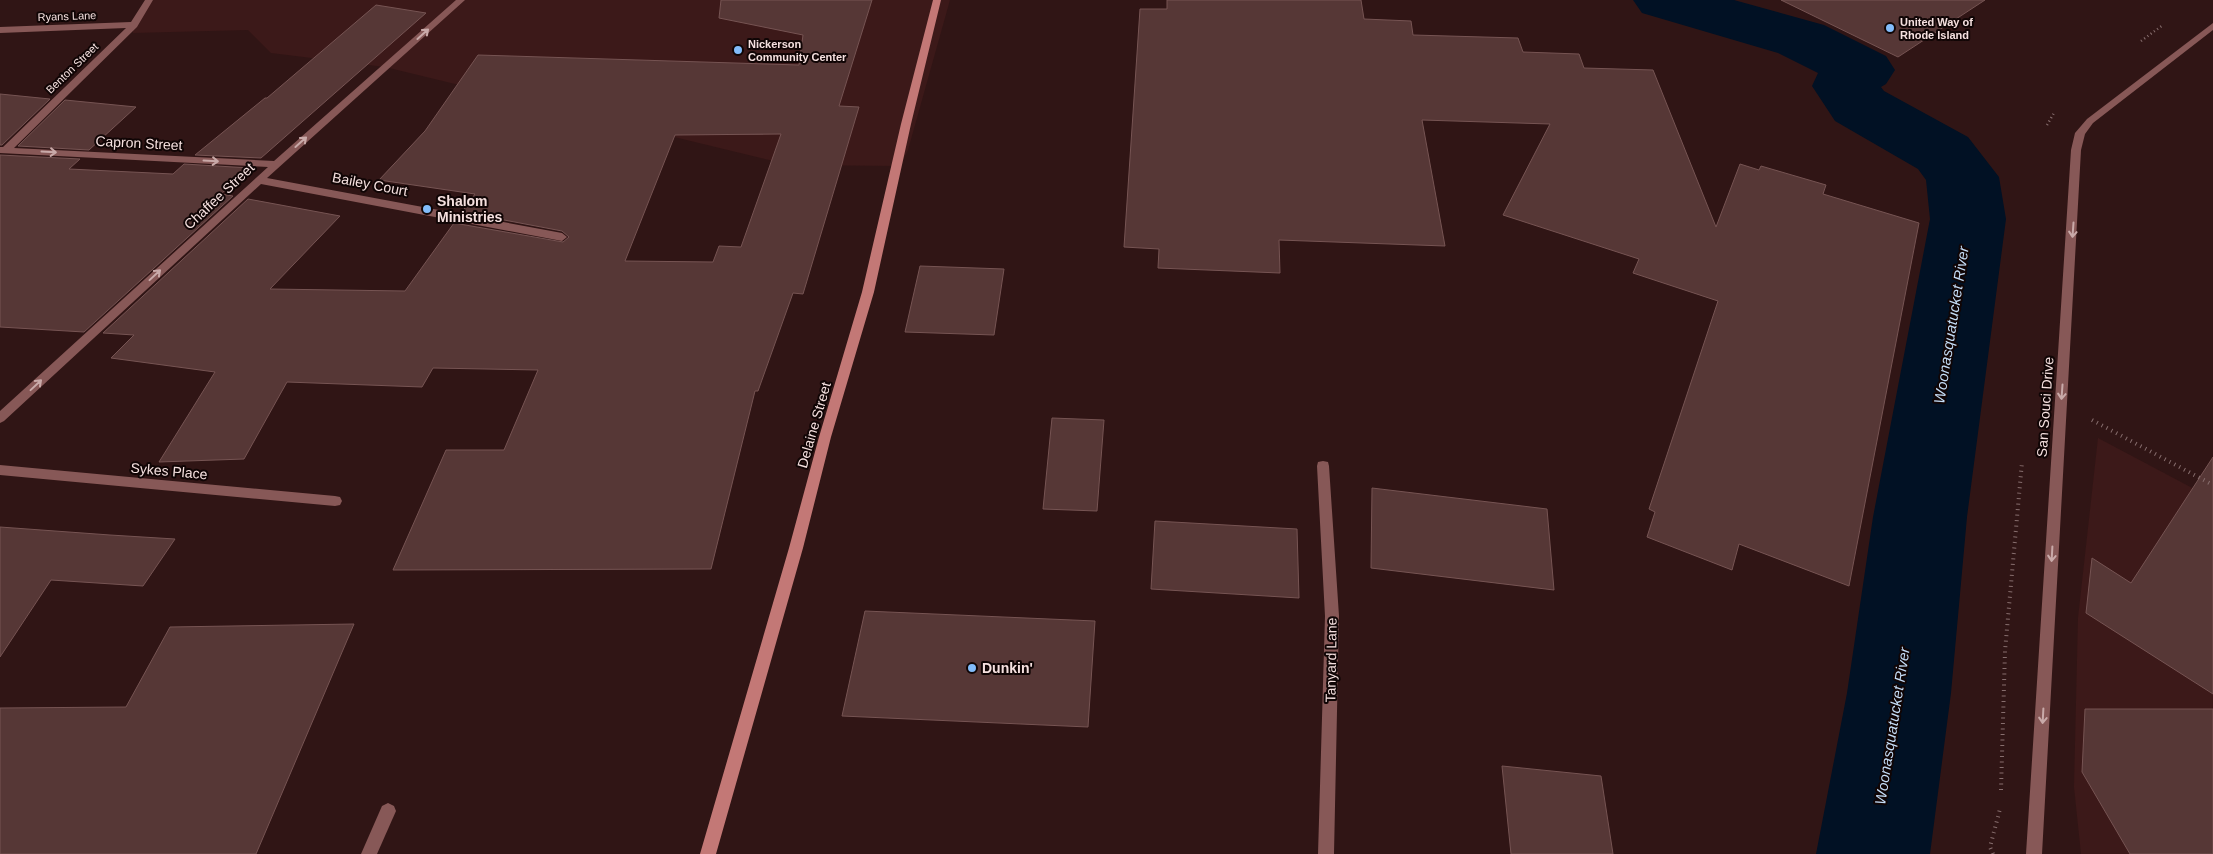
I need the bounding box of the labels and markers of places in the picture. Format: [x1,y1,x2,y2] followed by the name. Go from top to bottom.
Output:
[1900,16,1973,41] place label: United Way of Rhode Island
[1884,22,1896,34] marker: United Way of Rhode Island
[748,38,847,63] place label: Nickerson Community Center
[732,44,744,56] marker: Nickerson Community Center
[437,193,503,225] place label: Shalom Ministries
[421,203,433,215] marker: Shalom Ministries
[982,660,1033,676] place label: Dunkin'
[966,662,978,674] marker: Dunkin'

